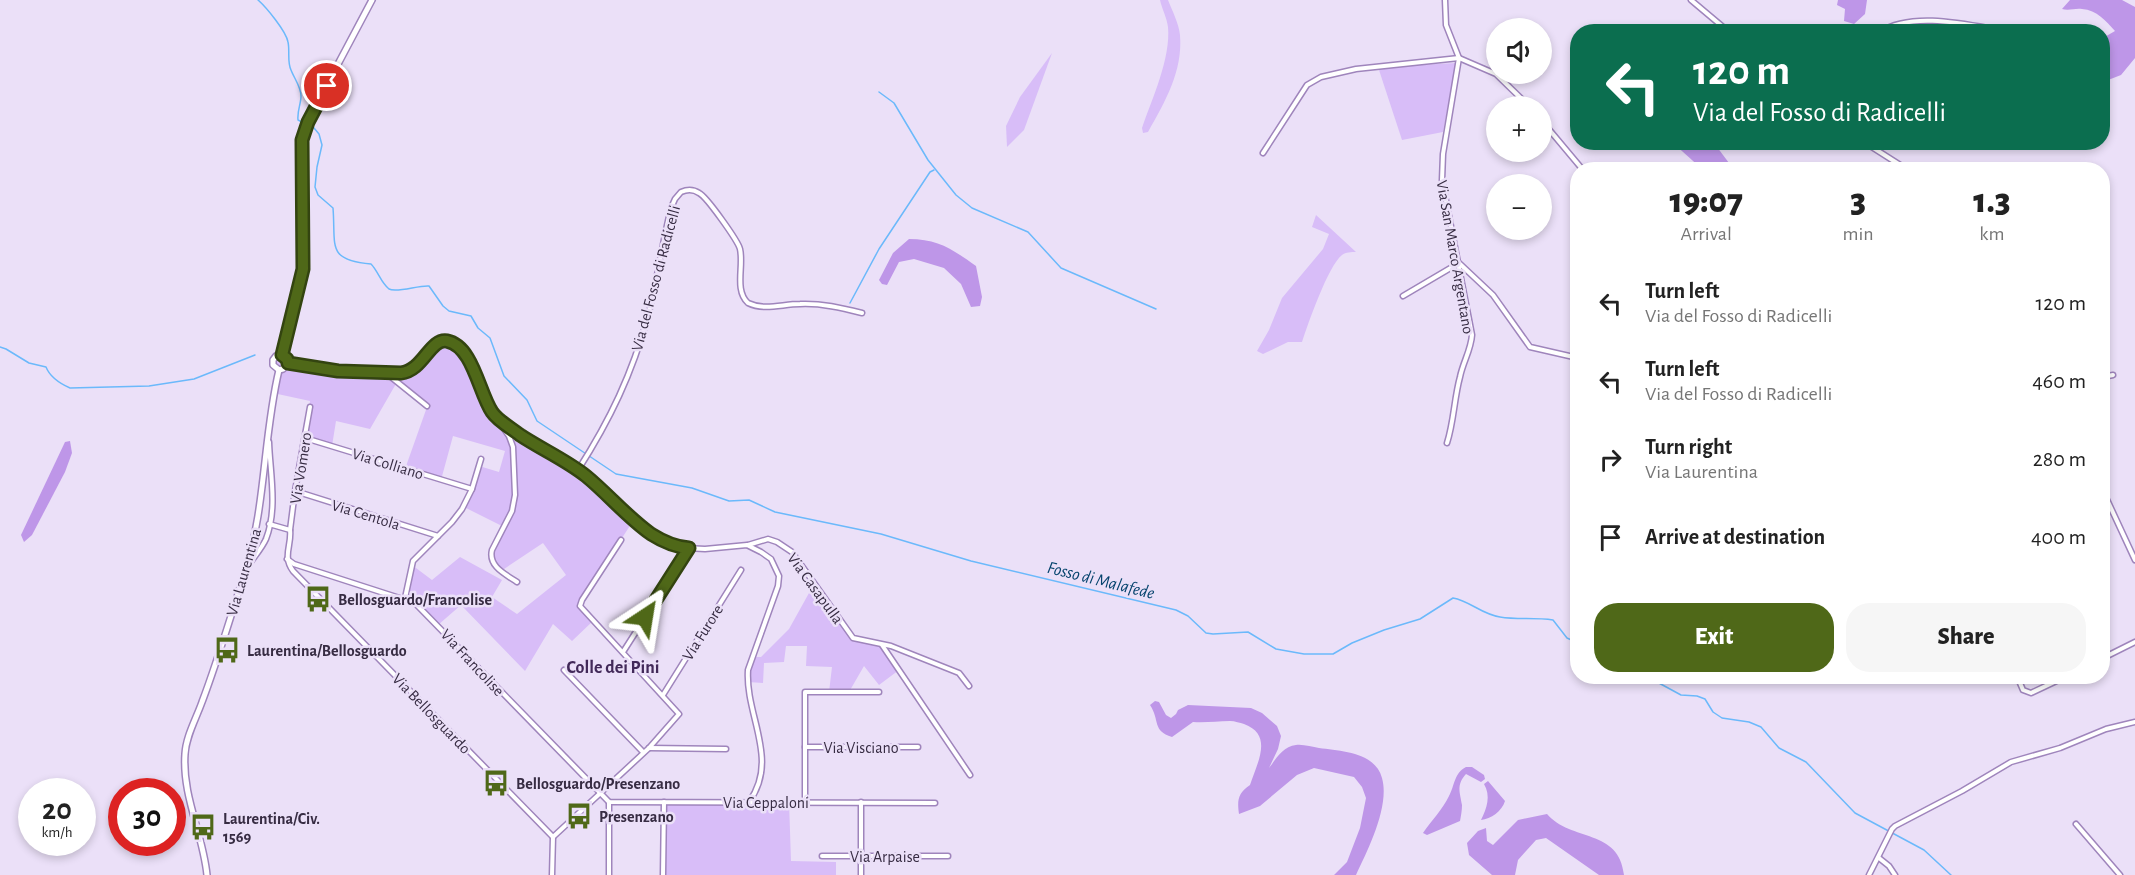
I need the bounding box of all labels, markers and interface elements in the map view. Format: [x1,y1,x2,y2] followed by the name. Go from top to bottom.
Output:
[1486,18,1552,240] map controls
[1486,18,1552,84] button: sound
[1594,48,1672,126] icon: left
[1693,50,1790,92] text: 120 m
[301,60,352,111] pin
[310,69,343,102] icon: arrive
[1486,96,1552,162] button: +
[1693,99,1946,126] text: Via del Fosso di Radicelli
[1486,174,1552,240] button: −
[1434,179,1476,335] street label: Via San Marco Argentano
[1669,183,1743,219] text: 19:07
[1850,183,1866,219] text: 3
[1973,183,2010,219] text: 1.3
[629,204,683,353] street label: Via del Fosso di Radicelli
[1681,224,1732,244] text: Arrival
[1843,224,1874,244] text: min
[1979,224,2004,244] text: km
[1645,280,1719,302] text: Turn left
[1594,287,1627,320] icon: left
[2036,292,2086,314] text: 120 m
[1645,306,1832,326] text: Via del Fosso di Radicelli
[1645,358,1719,380] text: Turn left
[1594,365,1627,398] icon: left
[2032,370,2086,392] text: 460 m
[1645,384,1832,404] text: Via del Fosso di Radicelli
[287,431,315,505] street label: Via Vomero
[1645,436,1732,458] text: Turn right
[1594,443,1627,476] icon: right
[350,446,426,482] street label: Via Colliano
[2033,448,2086,470] text: 280 m
[1645,462,1758,482] text: Via Laurentina
[330,497,402,533] street label: Via Centola
[1594,521,1627,554] icon: arrive
[1645,526,1825,548] text: Arrive at destination
[2031,526,2086,548] text: 400 m
[224,527,264,618] street label: Via Laurentina
[784,550,846,627] street label: Via Casapulla
[1045,559,1156,603] water label: Fosso di Malafede
[303,584,333,614] bus stop icon: Bellosguardo/Francolise
[613,585,677,649] position arrow
[338,592,492,608] place label: Bellosguardo/Francolise
[680,602,726,663] street label: Via Furore
[1594,603,1834,672] button: Exit
[1846,603,2086,672] button: Share
[437,626,507,699] street label: Via Francolise
[212,635,242,665] bus stop icon: Laurentina/Bellosguardo
[247,643,407,659] place label: Laurentina/Bellosguardo
[567,659,659,677] district label: Colle dei Pini
[389,670,474,757] street label: Via Bellosguardo
[823,740,899,756] street label: Via Visciano
[481,768,511,798] bus stop icon: Bellosguardo/Presenzano
[516,776,680,792] place label: Bellosguardo/Presenzano
[108,778,186,856] speed limit sign: 30
[42,795,72,825] text: 20
[723,795,809,811] street label: Via Ceppaloni
[564,801,594,831] bus stop icon: Presenzano
[599,809,674,825] place label: Presenzano
[223,811,320,845] place label: Laurentina/Civ. 1569
[188,812,218,842] bus stop icon: Laurentina/Civ. 1569
[42,825,72,840] text: km/h
[850,849,920,865] street label: Via Arpaise

